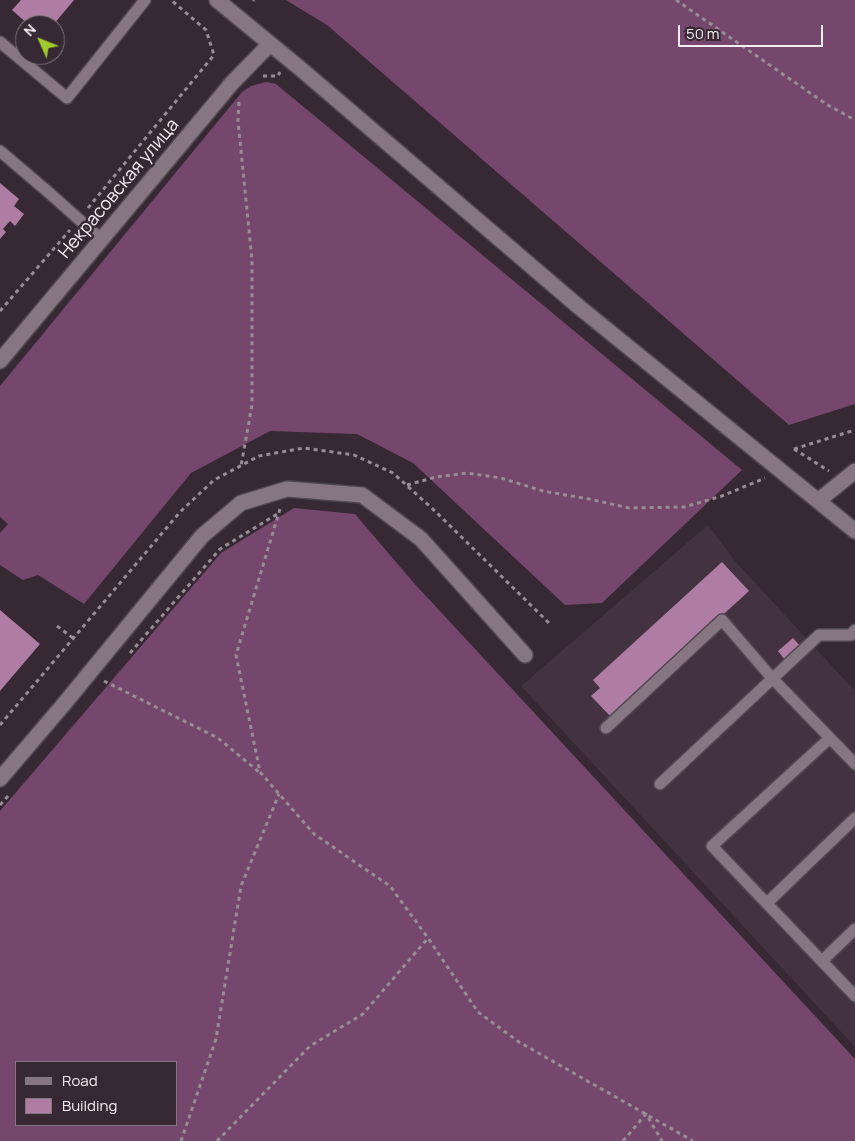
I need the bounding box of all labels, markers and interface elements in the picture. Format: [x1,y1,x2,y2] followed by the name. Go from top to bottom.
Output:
[15,15,65,65] north arrow
[680,15,825,47] scale bar
[19,20,40,40] text: N
[686,23,720,44] text: 50 m
[54,115,184,263] street label: Некрасовская улица
[15,1061,178,1126] legend
[62,1070,98,1091] text: Road
[62,1095,117,1116] text: Building

